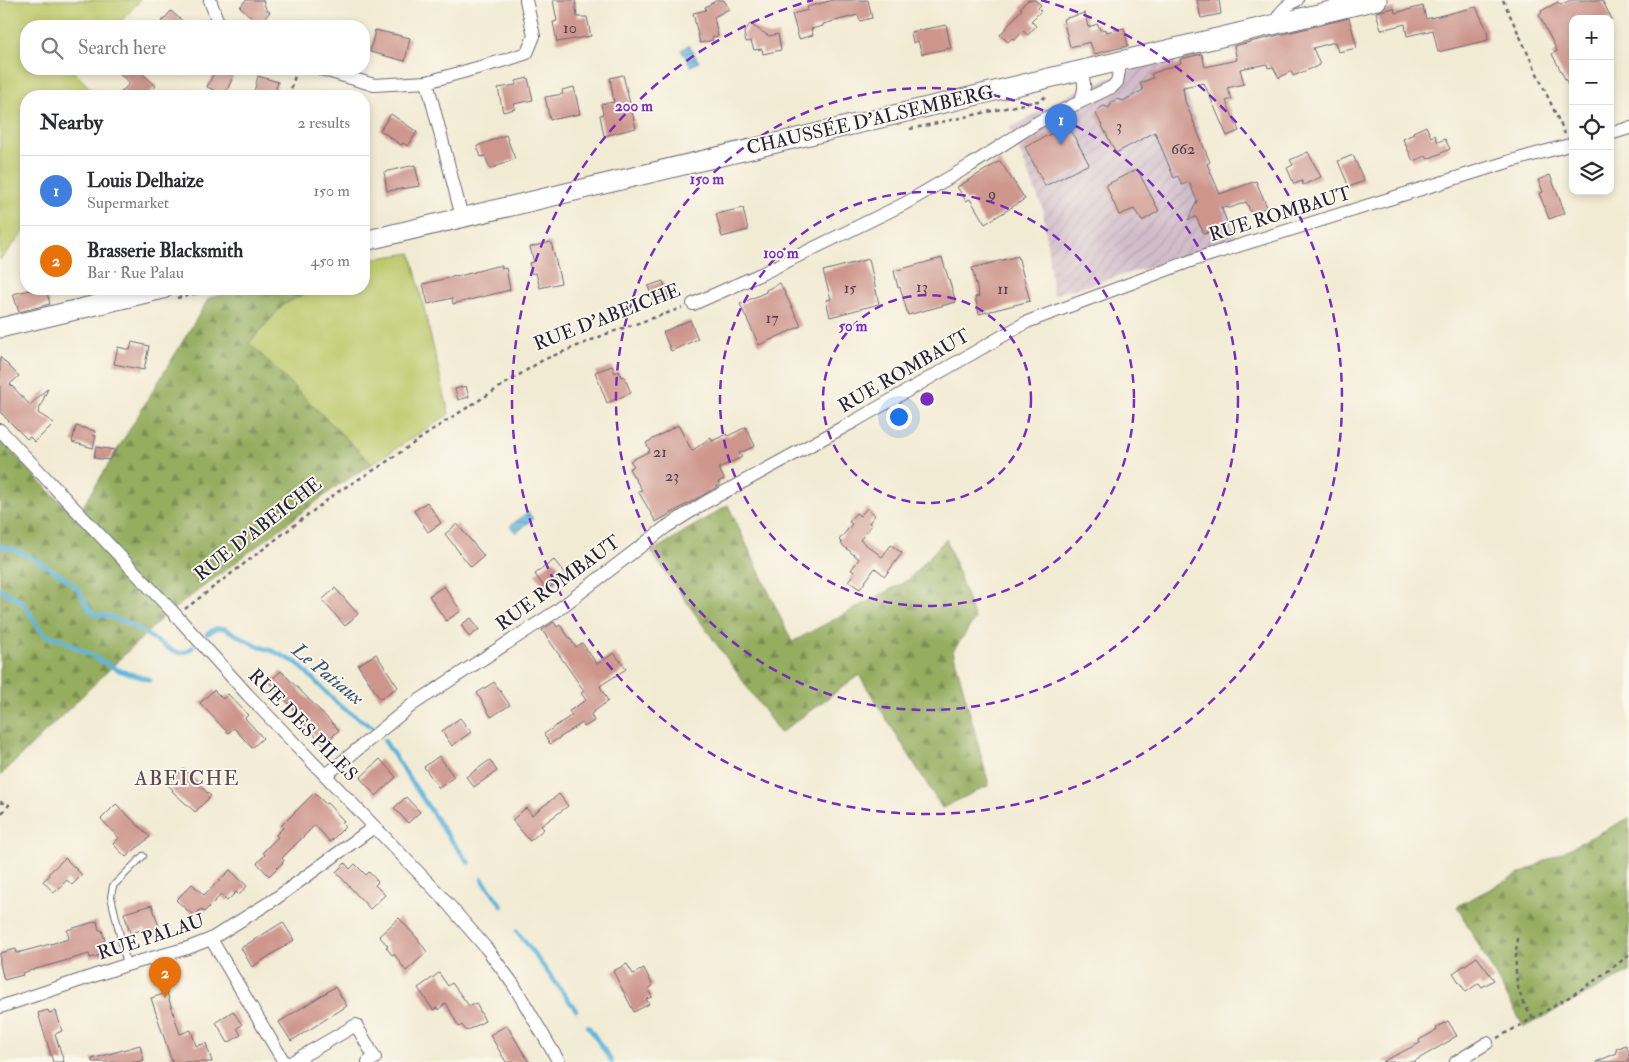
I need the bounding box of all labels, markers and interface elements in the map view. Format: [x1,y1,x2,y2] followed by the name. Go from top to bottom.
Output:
[1569,15,1614,195] map controls
[1569,15,1614,60] button: +
[563,18,577,38] house number: 10
[20,20,370,75] search box
[38,34,66,62] icon: search
[78,36,166,60] text: Search here
[1569,60,1614,105] button: −
[744,78,996,160] street label: CHAUSSÉE D'ALSEMBERG
[615,97,653,116] text: 200 m
[1045,104,1077,145] pin: 1
[1569,105,1614,150] button: locate
[40,109,103,136] text: Nearby
[297,113,350,133] text: 2 results
[1116,116,1122,136] house number: 3
[1171,139,1195,159] house number: 662
[1569,150,1614,195] button: layers
[87,169,204,193] text: Louis Delhaize
[690,170,724,189] text: 150 m
[53,181,59,201] text: 1
[313,181,350,201] text: 150 m
[1206,181,1354,247] street label: RUE ROMBAUT
[987,184,996,204] house number: 9
[87,193,169,213] text: Supermarket
[87,239,243,263] text: Brasserie Blacksmith
[763,244,799,263] text: 100 m
[52,251,60,271] text: 2
[311,251,350,271] text: 450 m
[87,263,184,283] text: Bar · Rue Palau
[916,277,928,297] house number: 13
[530,278,684,356] street label: RUE D'ABEICHE
[844,278,856,298] house number: 15
[997,279,1009,299] house number: 11
[765,308,779,328] house number: 17
[839,317,868,336] text: 50 m
[834,324,974,418] street label: RUE ROMBAUT
[918,390,936,408] centre of rings
[886,404,912,430] your location
[653,442,667,462] house number: 21
[665,466,679,486] house number: 23
[189,472,327,586] street label: RUE D'ABEICHE
[491,530,625,636] street label: RUE ROMBAUT
[286,637,369,711] water label: Le Patiaux
[243,664,363,786] street label: RUE DES PILES
[133,765,240,792] district label: ABEICHE
[95,908,208,966] street label: RUE PALAU
[149,957,181,998] pin: 2

